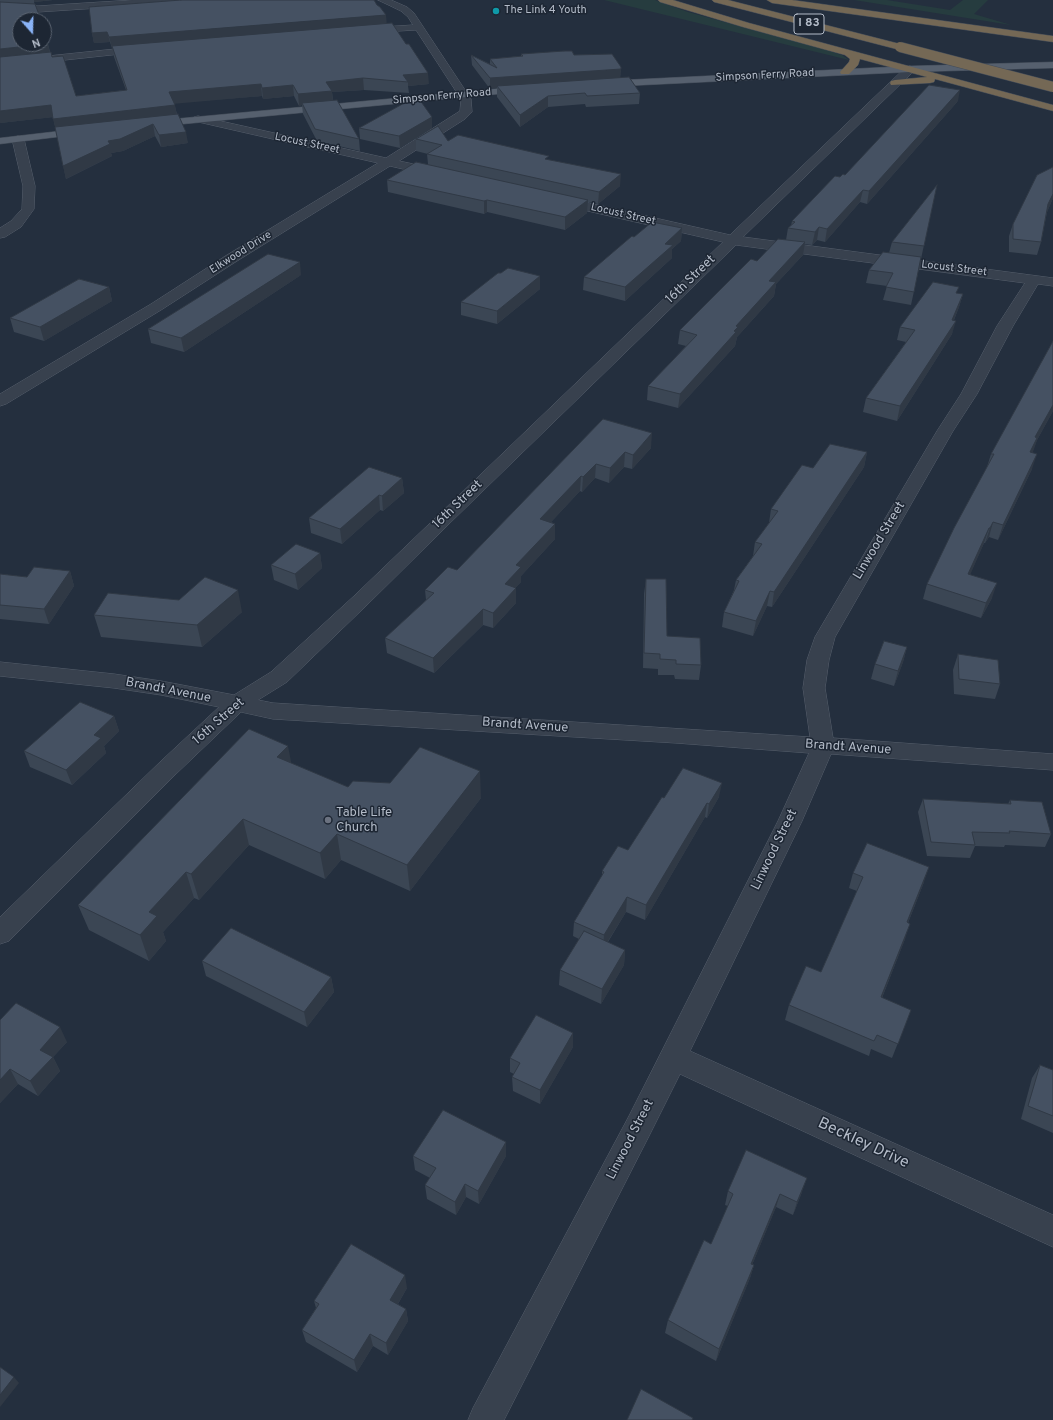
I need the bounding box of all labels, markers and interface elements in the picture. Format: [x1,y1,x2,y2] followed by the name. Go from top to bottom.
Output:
[504,4,587,18] place label: The Link 4 Youth
[491,6,501,16] marker: The Link 4 Youth
[12,12,52,52] north arrow
[794,14,824,34] road number: I 83
[30,34,42,50] text: N
[715,67,815,85] street label: Simpson Ferry Road
[392,86,492,108] street label: Simpson Ferry Road
[273,131,341,157] street label: Locust Street
[589,201,657,229] street label: Locust Street
[208,229,274,277] street label: Elkwood Drive
[663,252,719,308] street label: 16th Street
[920,258,988,280] street label: Locust Street
[430,477,486,533] street label: 16th Street
[851,499,909,583] street label: Linwood Street
[124,675,212,707] street label: Brandt Avenue
[190,695,248,749] street label: 16th Street
[481,715,569,737] street label: Brandt Avenue
[804,737,892,759] street label: Brandt Avenue
[336,805,392,836] place label: Table Life Church
[749,807,801,893] street label: Linwood Street
[323,815,333,825] marker: Table Life Church
[604,1097,658,1183] street label: Linwood Street
[814,1114,912,1174] street label: Beckley Drive

